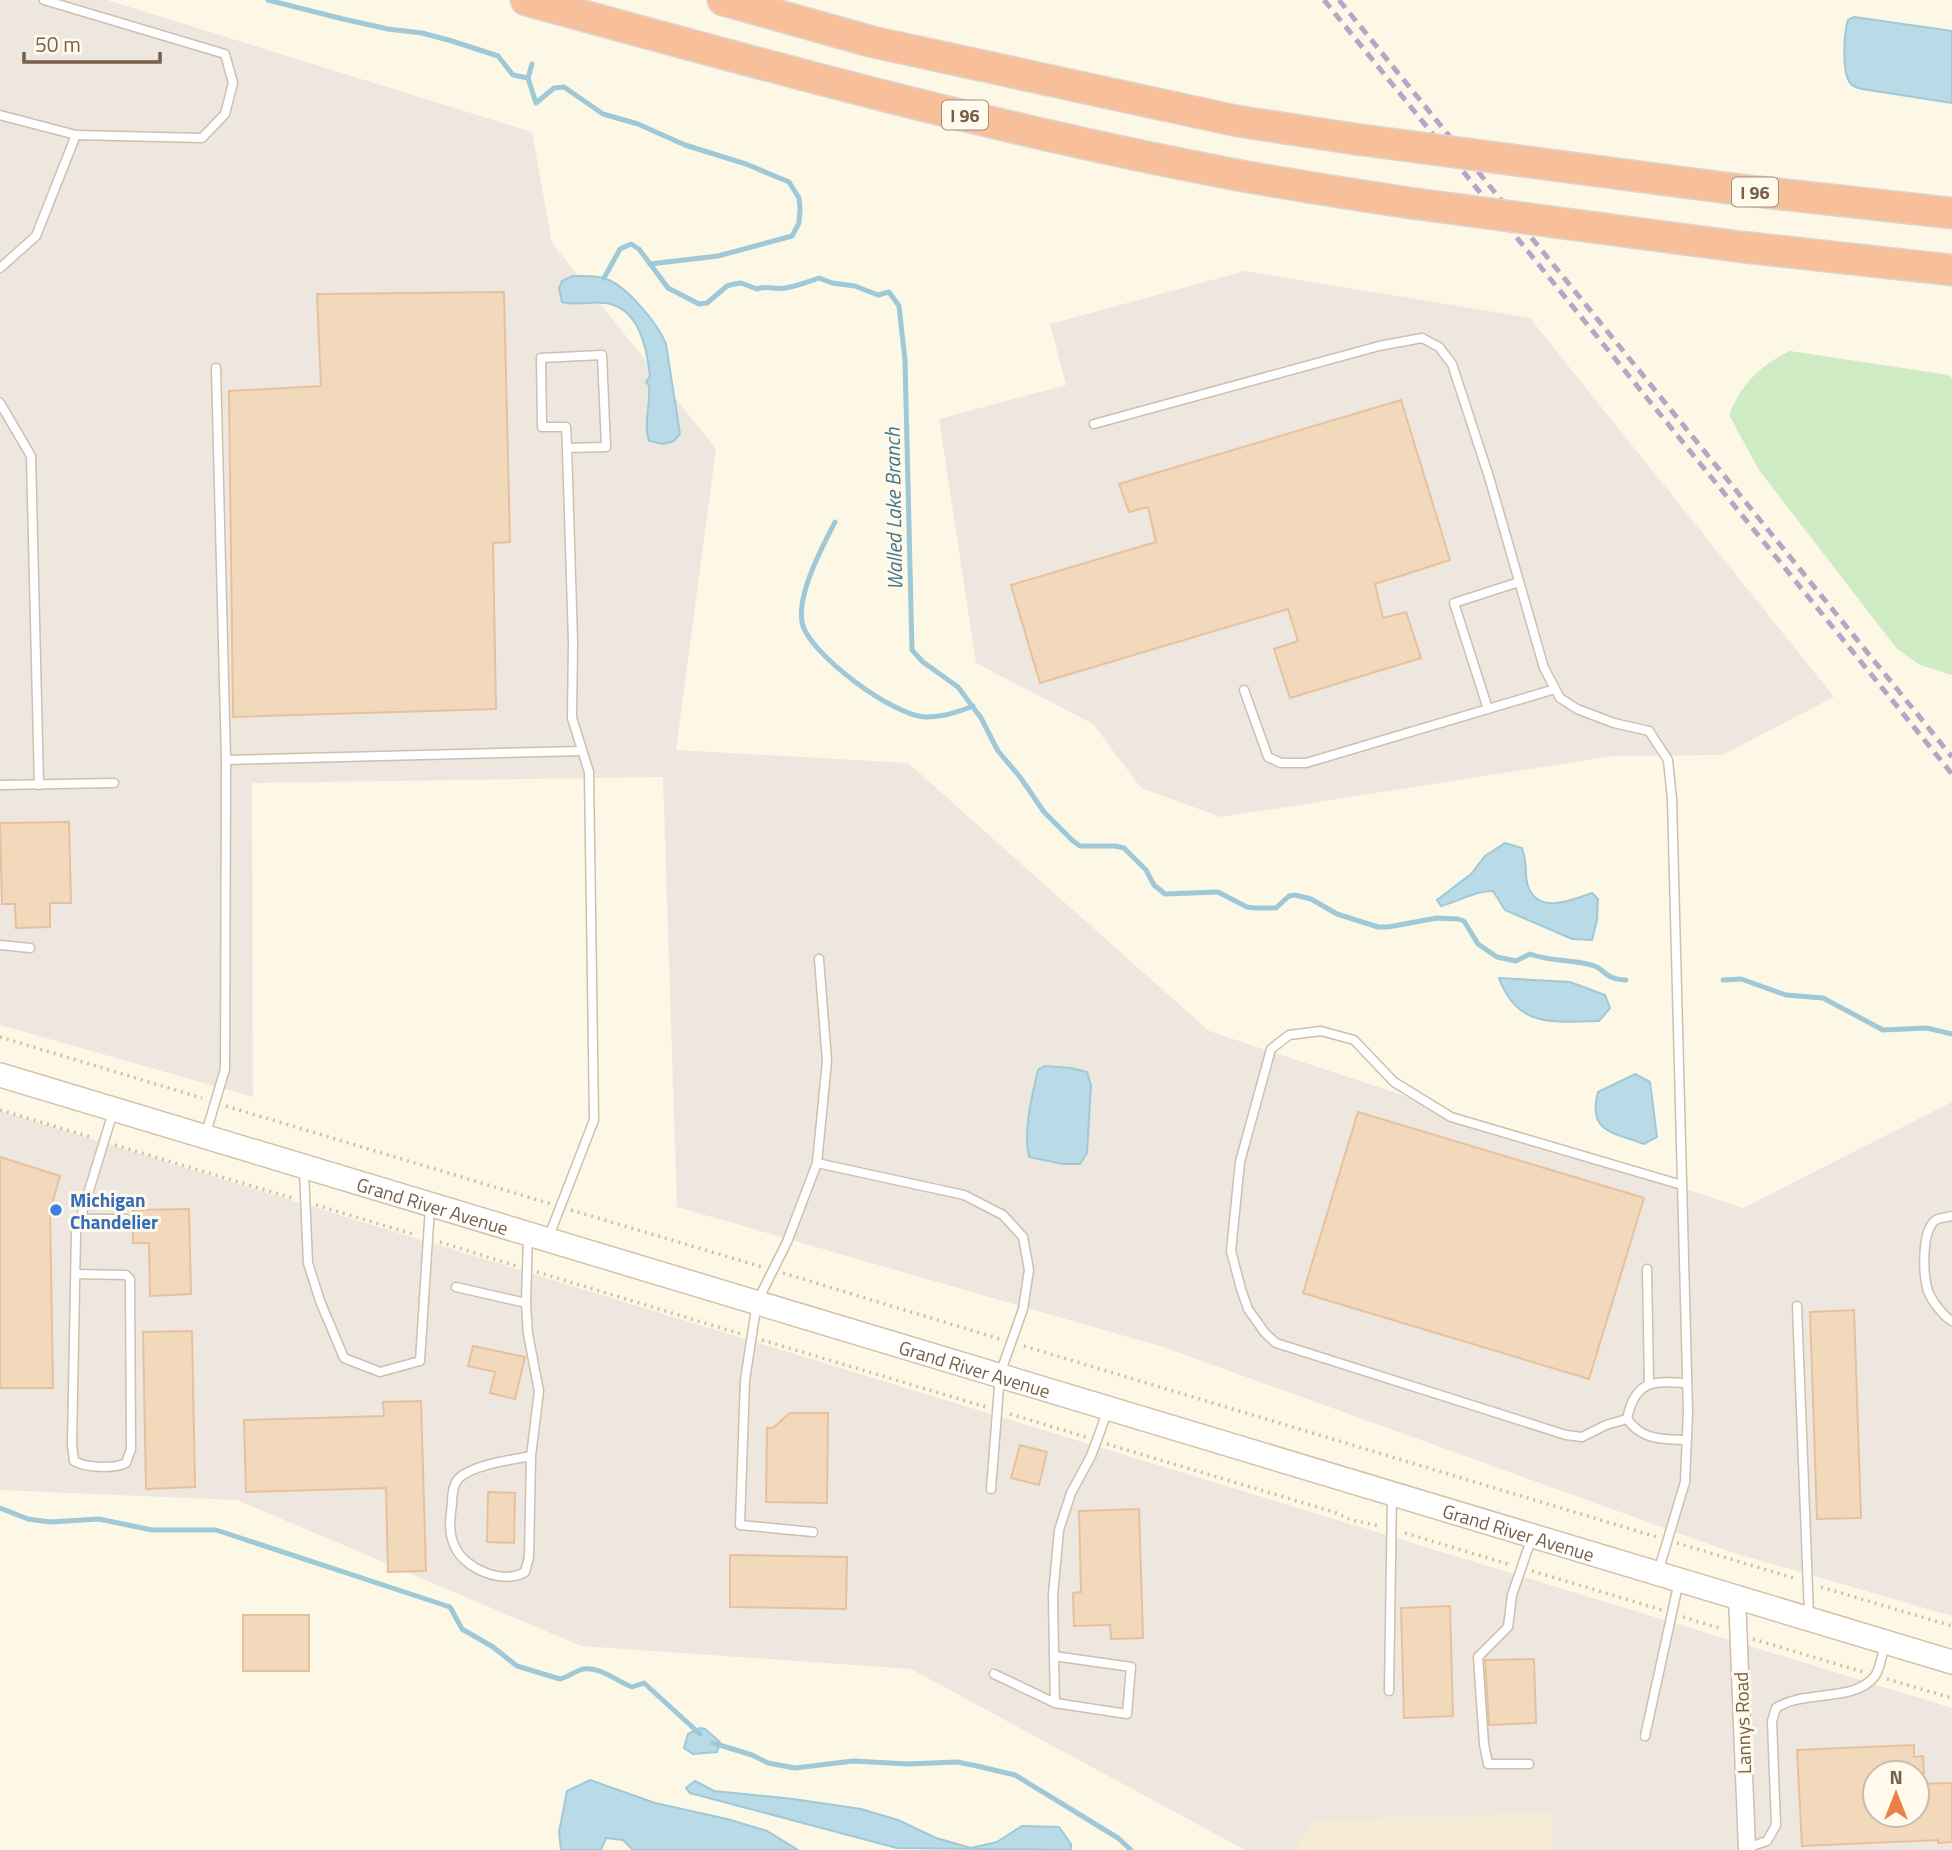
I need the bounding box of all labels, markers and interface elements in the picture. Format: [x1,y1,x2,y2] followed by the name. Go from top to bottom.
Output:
[24,21,161,65] scale bar
[35,28,81,60] text: 50 m
[942,100,988,130] road number: I 96
[1732,177,1778,206] road number: I 96
[876,427,910,591] water label: Walled Lake Branch
[354,1169,512,1242] street label: Grand River Avenue
[70,1185,158,1236] place label: Michigan Chandelier
[48,1202,64,1218] marker: Michigan Chandelier
[896,1332,1054,1405] street label: Grand River Avenue
[1439,1495,1598,1568] street label: Grand River Avenue
[1726,1671,1758,1775] street label: Lannys Road
[1861,1759,1931,1829] north arrow
[1889,1762,1903,1791] text: N

